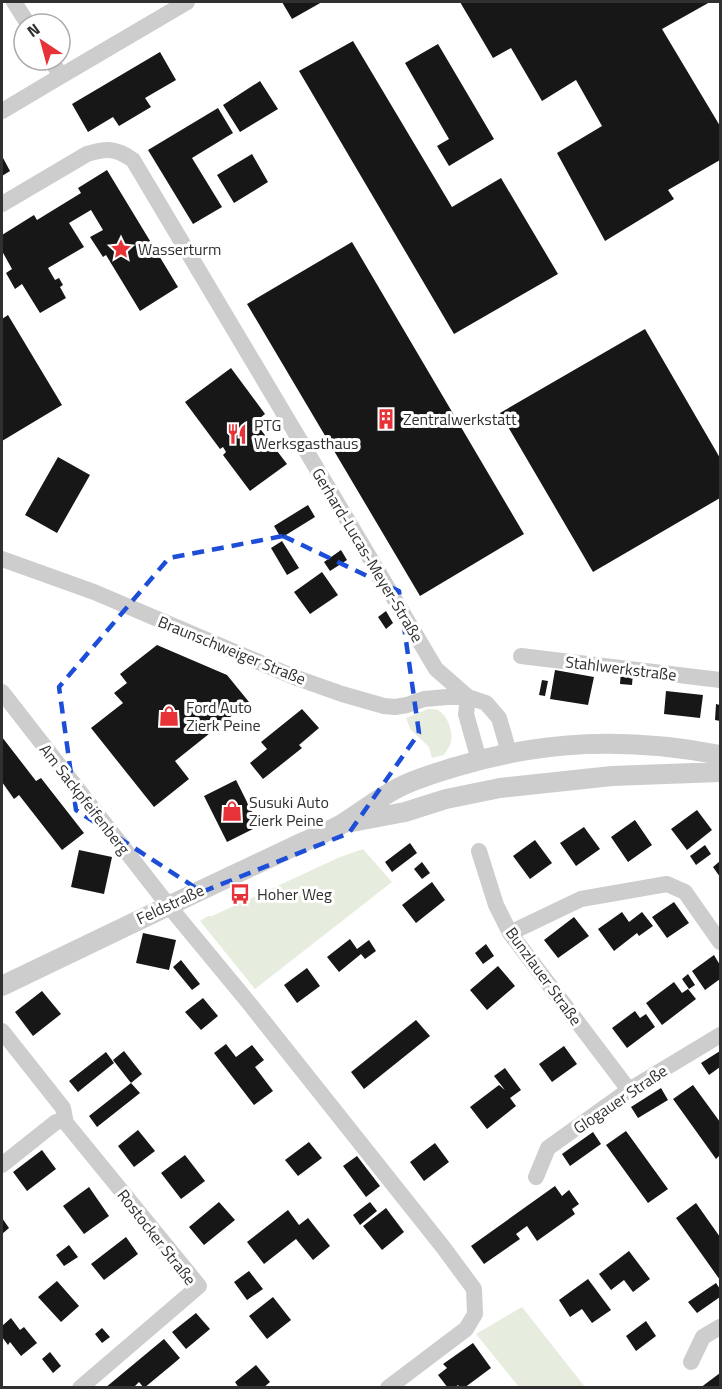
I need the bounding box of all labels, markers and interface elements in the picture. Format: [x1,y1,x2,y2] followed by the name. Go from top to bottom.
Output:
[12,12,72,72] north arrow
[22,17,45,43] text: N
[109,237,133,261] place icon: Wasserturm
[138,237,221,261] place label: Wasserturm
[374,407,398,431] building icon: Zentralwerkstatt
[403,407,517,431] place label: Zentralwerkstatt
[254,413,358,455] place label: PTG Werksgasthaus
[225,422,249,446] restaurant icon: PTG Werksgasthaus
[306,463,430,647] street label: Gerhard-Lucas-Meyer-Straße
[155,609,309,691] street label: Braunschweiger Straße
[564,649,678,687] street label: Stahlwerkstraße
[186,695,261,737] place label: Ford Auto Zierk Peine
[157,704,181,728] shop icon: Ford Auto Zierk Peine
[34,738,136,860] street label: Am Sackpfeifenberg
[249,790,329,832] place label: Susuki Auto Zierk Peine
[220,799,244,823] shop icon: Susuki Auto Zierk Peine
[132,878,208,930] street label: Feldstraße
[228,882,252,906] bus stop icon: Hoher Weg
[257,882,332,906] place label: Hoher Weg
[500,922,588,1030] street label: Bunzlauer Straße
[568,1059,672,1139] street label: Glogauer Straße
[112,1184,202,1290] street label: Rostocker Straße

